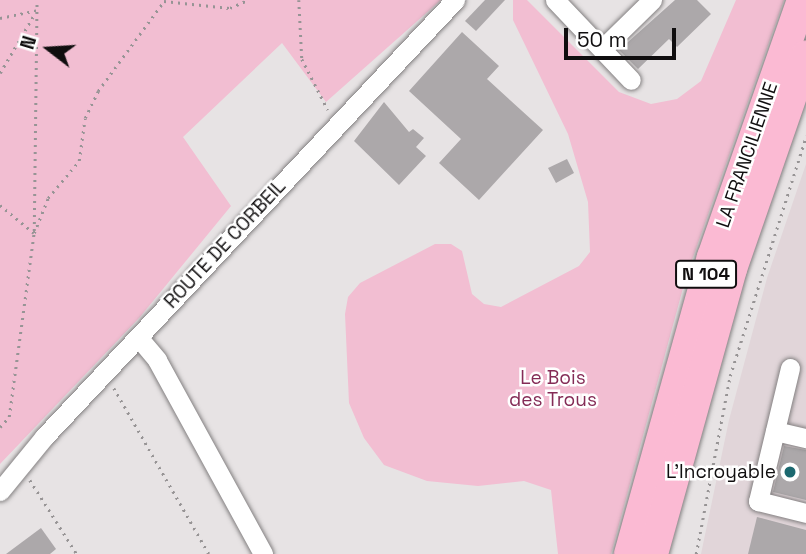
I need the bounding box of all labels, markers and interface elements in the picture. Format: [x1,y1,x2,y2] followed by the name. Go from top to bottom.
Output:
[14,14,84,84] north arrow
[568,14,680,58] scale bar
[577,26,627,53] text: 50 m
[15,33,42,52] text: N
[711,79,783,231] street label: LA FRANCILIENNE
[160,175,290,313] street label: ROUTE DE CORBEIL
[674,260,738,288] road number: N 104
[509,367,597,411] park label: Le Bois des Trous
[666,461,776,483] place label: L'Incroyable
[782,464,798,480] marker: L'Incroyable

